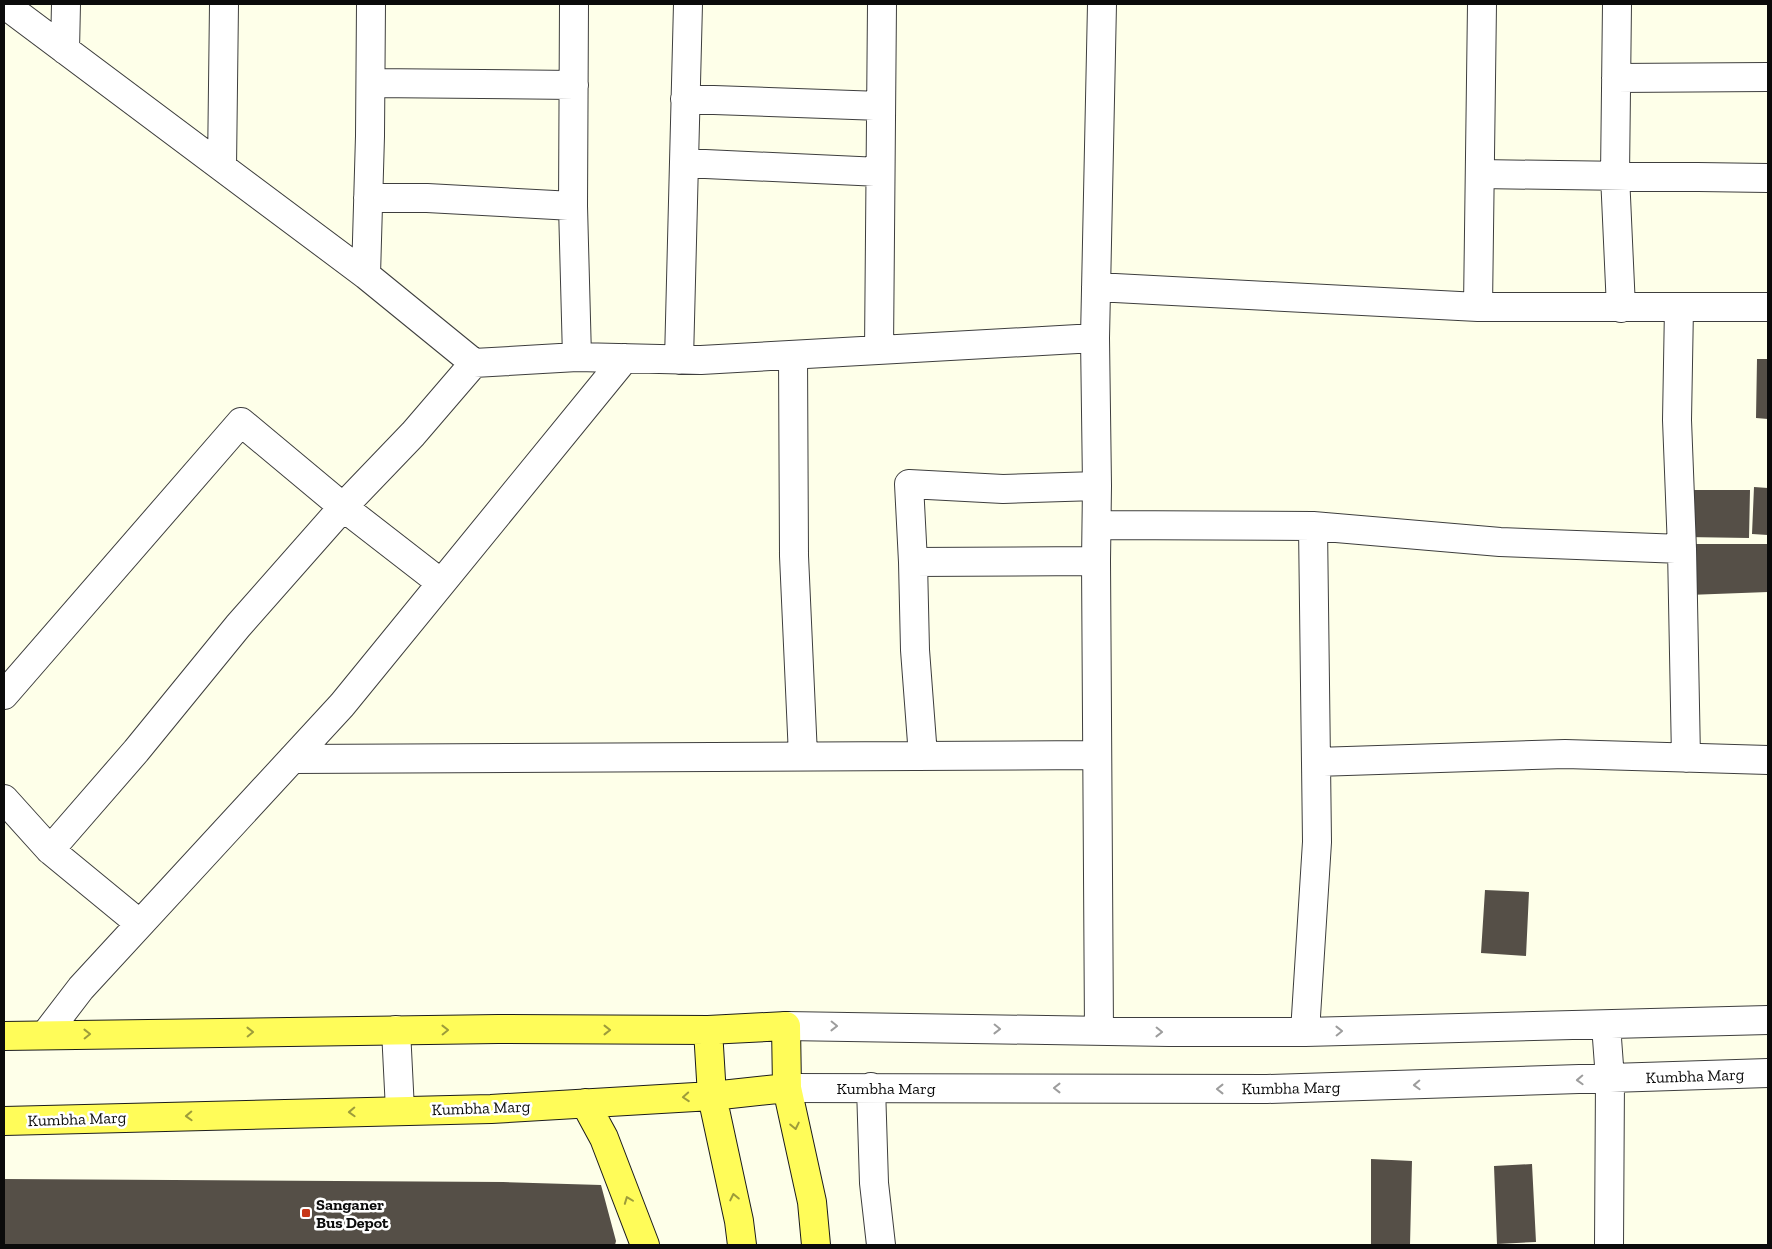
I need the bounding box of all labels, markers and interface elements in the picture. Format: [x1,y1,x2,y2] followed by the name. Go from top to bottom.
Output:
[831,1021,839,1031] one-way arrow
[994,1024,1001,1034] one-way arrow
[441,1025,449,1035] one-way arrow
[604,1025,611,1035] one-way arrow
[1336,1026,1344,1036] one-way arrow
[246,1027,254,1037] one-way arrow
[1156,1027,1164,1037] one-way arrow
[84,1029,92,1040] one-way arrow
[1645,1065,1745,1087] street label: Kumbha Marg
[1575,1075,1583,1085] one-way arrow
[1241,1078,1341,1098] street label: Kumbha Marg
[837,1079,936,1098] street label: Kumbha Marg
[1413,1080,1420,1090] one-way arrow
[1053,1083,1061,1093] one-way arrow
[1216,1084,1224,1094] one-way arrow
[682,1092,690,1103] one-way arrow
[431,1097,531,1119] street label: Kumbha Marg
[347,1106,355,1117] one-way arrow
[27,1108,127,1130] street label: Kumbha Marg
[185,1111,192,1121] one-way arrow
[789,1122,800,1131] one-way arrow
[729,1193,740,1202] one-way arrow
[316,1195,389,1232] place label: Sanganer Bus Depot
[623,1196,634,1205] one-way arrow
[300,1207,312,1219] marker: Sanganer Bus Depot

